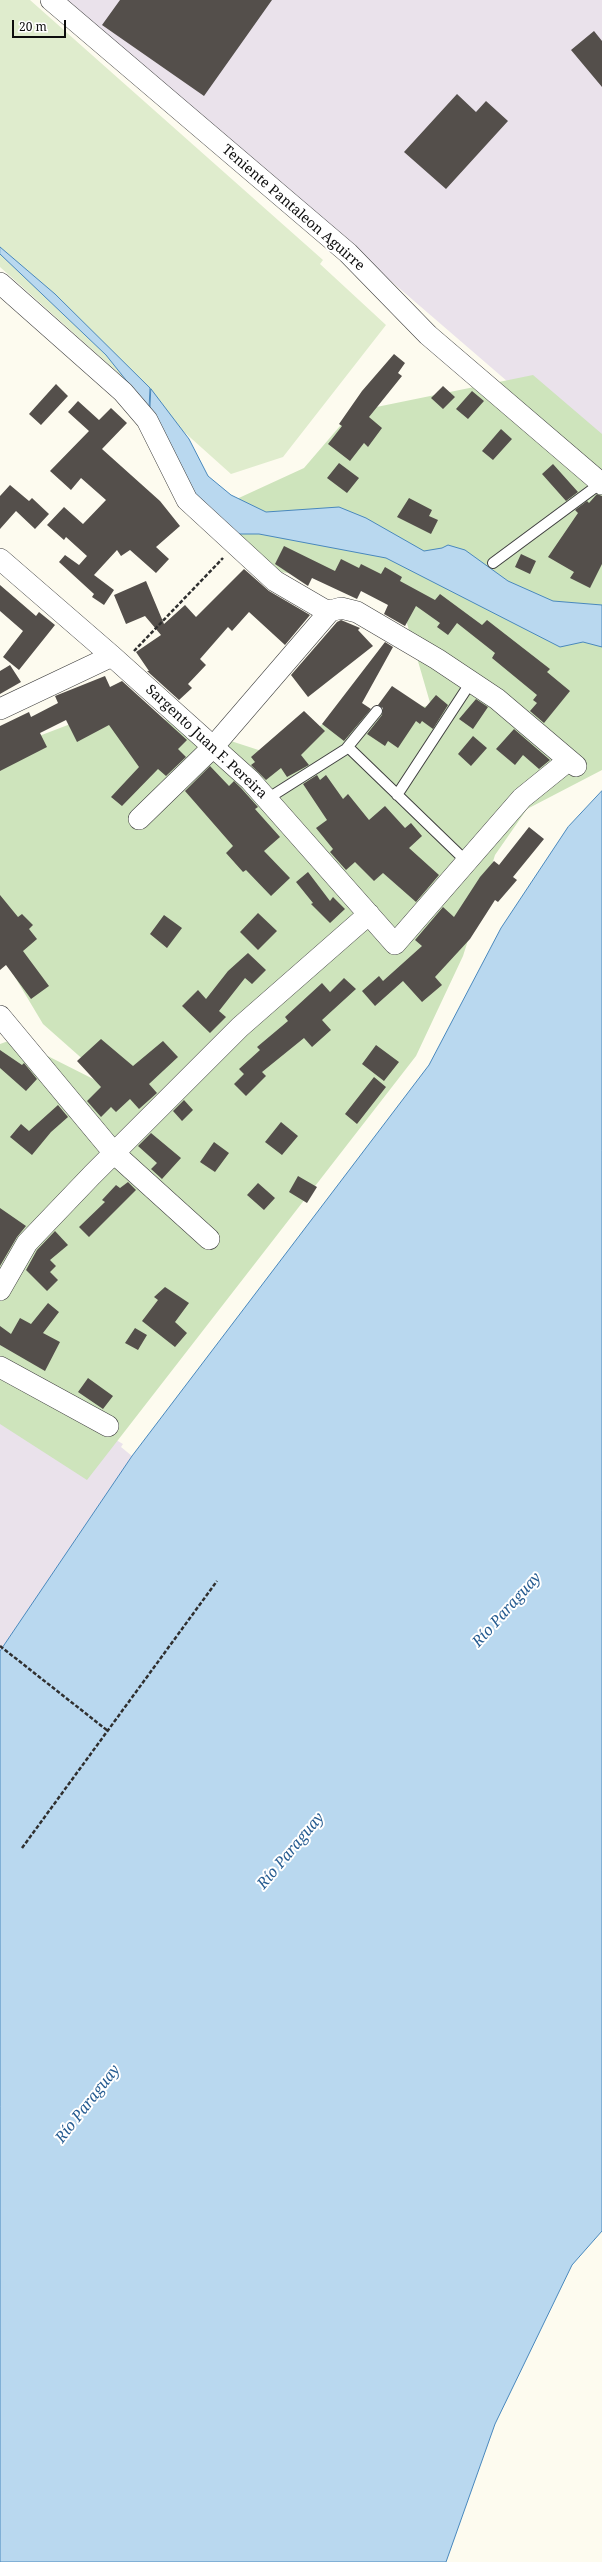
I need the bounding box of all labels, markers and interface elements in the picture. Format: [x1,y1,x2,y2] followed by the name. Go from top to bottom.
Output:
[14,12,68,38] scale bar
[19,18,47,35] text: 20 m
[218,142,368,274] street label: Teniente Pantaleon Aguirre
[142,681,270,803] street label: Sargento Juan F. Pereira
[469,1569,545,1651] water label: Río Paraguay
[254,1809,328,1893] water label: Río Paraguay
[52,2061,124,2147] water label: Río Paraguay

